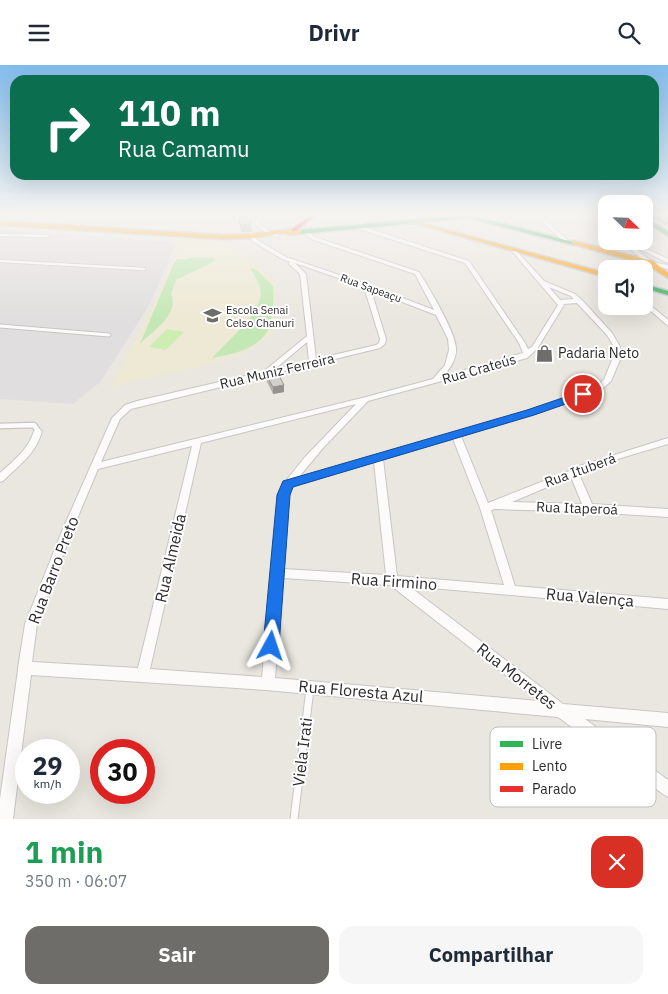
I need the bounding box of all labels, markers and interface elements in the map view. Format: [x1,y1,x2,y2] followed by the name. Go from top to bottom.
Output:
[308,18,360,47] text: Drivr
[25,19,53,47] icon: menu
[615,19,643,47] icon: search
[118,90,221,136] text: 110 m
[35,95,100,160] icon: right
[118,134,250,163] text: Rua Camamu
[598,195,652,250] north arrow
[598,195,653,315] map controls
[598,260,653,315] button: sound
[338,270,404,306] street label: Rua Sapeaçu
[226,303,294,330] place label: Escola Senai Celso Chanuri
[202,306,222,326] school or university icon: Escola Senai Celso Chanuri
[534,343,554,363] shop icon: Padaria Neto
[558,344,639,362] place label: Padaria Neto
[218,349,337,393] street label: Rua Muniz Ferreira
[440,350,518,388] street label: Rua Crateús
[562,373,604,415] pin
[569,380,597,408] icon: arrive
[542,449,619,491] street label: Rua Ituberá
[536,498,619,518] street label: Rua Itaperoá
[150,511,190,605] street label: Rua Almeida
[23,513,83,627] street label: Rua Barro Preto
[350,568,438,594] street label: Rua Firmino
[545,583,635,611] street label: Rua Valença
[244,619,296,671] position arrow
[473,639,561,713] street label: Rua Morretes
[298,676,424,706] street label: Rua Floresta Azul
[288,716,316,788] street label: Viela Irati
[490,727,656,807] legend
[532,735,562,753] text: Livre
[90,739,155,804] speed limit sign: 30
[32,749,63,782] text: 29
[532,757,567,775] text: Lento
[33,776,62,791] text: km/h
[532,780,576,798] text: Parado
[25,832,103,871] text: 1 min
[591,836,643,888] button: close
[25,871,127,891] text: 350 m · 06:07
[25,926,329,984] button: Sair
[339,926,643,984] button: Compartilhar

